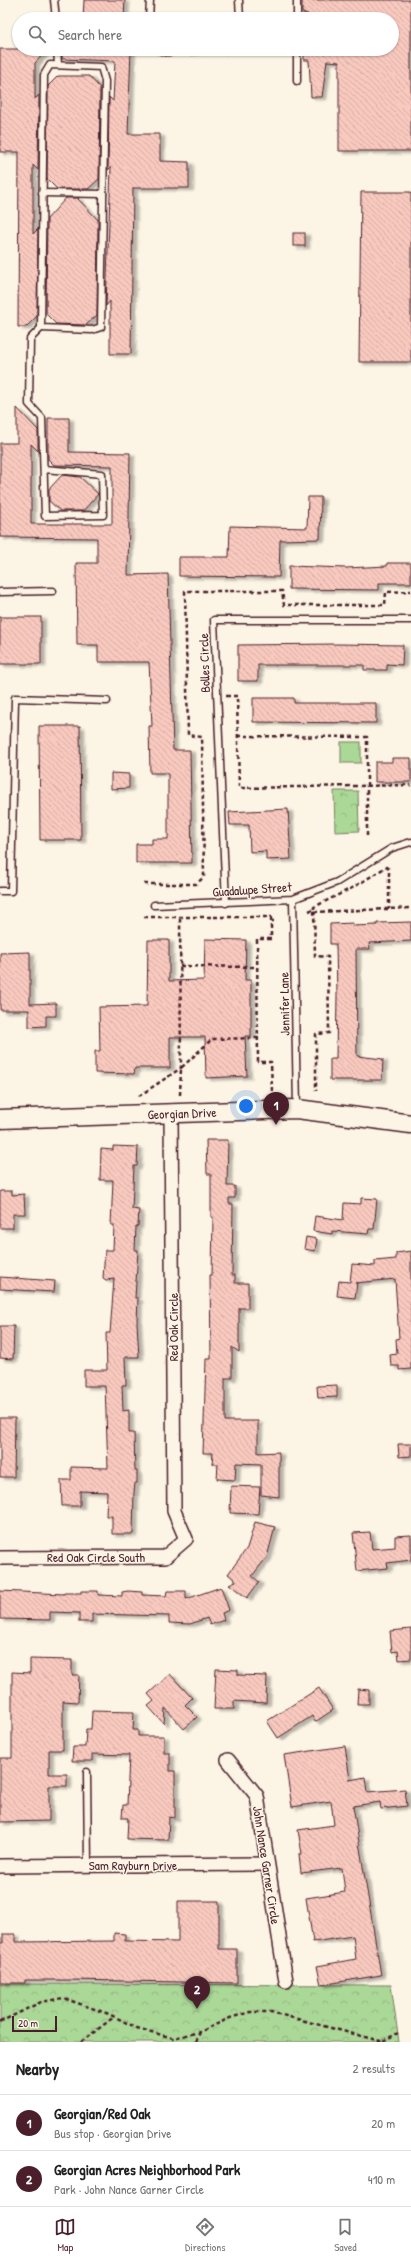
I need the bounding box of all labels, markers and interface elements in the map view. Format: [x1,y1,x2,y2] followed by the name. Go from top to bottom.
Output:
[12,12,399,56] search box
[26,23,48,45] icon: search
[58,24,122,45] text: Search here
[194,633,214,693] street label: Bolles Circle
[212,877,293,901] street label: Guadalupe Street
[274,972,294,1036] street label: Jennifer Lane
[263,1092,289,1125] pin: 1
[236,1096,256,1116] your location
[147,1103,217,1123] street label: Georgian Drive
[164,1293,182,1361] street label: Red Oak Circle
[47,1548,145,1566] street label: Red Oak Circle South
[249,1805,285,1925] street label: John Nance Garner Circle
[89,1856,177,1874] street label: Sam Rayburn Drive
[184,1976,210,2009] pin: 2
[12,2014,57,2033] scale bar
[18,2016,38,2030] text: 20 m
[16,2057,59,2080] text: Nearby
[353,2059,395,2077] text: 2 results
[54,2103,151,2124] text: Georgian/Red Oak
[27,2114,31,2132] text: 1
[371,2114,395,2132] text: 20 m
[54,2124,171,2142] text: Bus stop · Georgian Drive
[54,2159,240,2180] text: Georgian Acres Neighborhood Park
[26,2170,32,2188] text: 2
[368,2170,395,2188] text: 410 m
[54,2180,204,2198] text: Park · John Nance Garner Circle
[54,2216,76,2254] tab: Map
[185,2216,226,2254] tab: Directions
[334,2216,357,2254] tab: Saved

